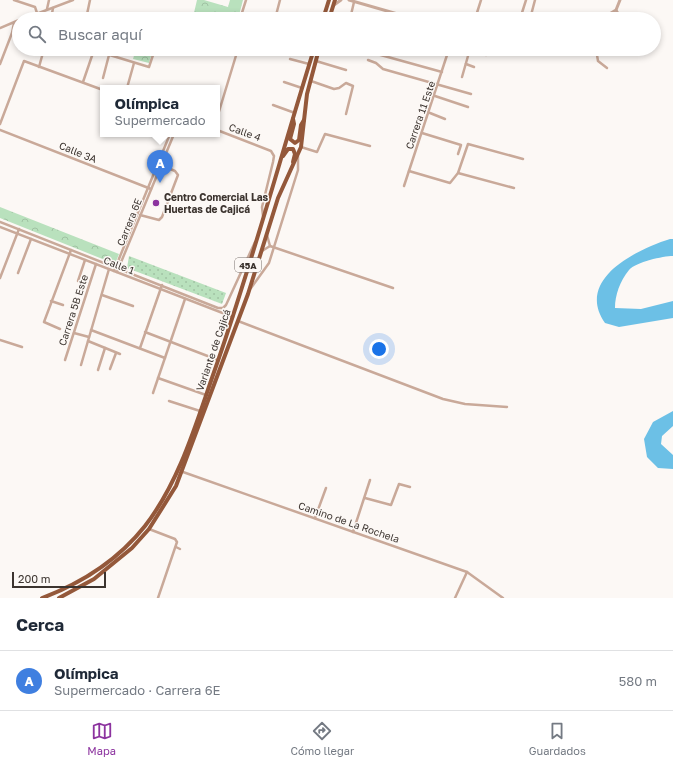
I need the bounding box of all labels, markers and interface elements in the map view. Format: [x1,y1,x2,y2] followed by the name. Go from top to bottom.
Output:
[12,12,661,56] search box
[26,23,48,45] icon: search
[58,25,142,43] text: Buscar aquí
[403,79,437,151] street label: Carrera 11 Este
[100,85,220,137] popup
[114,94,179,112] text: Olímpica
[114,112,206,128] text: Supermercado
[227,121,263,143] street label: Calle 4
[57,139,99,165] street label: Calle 3A
[147,150,173,183] pin: A
[164,191,269,215] place label: Centro Comercial Las Huertas de Cajicá
[114,197,144,247] street label: Carrera 6E
[151,198,161,208] marker: Centro Comercial Las Huertas de Cajicá
[102,254,136,276] street label: Calle 1
[235,258,261,272] road number: 45A
[56,273,90,347] street label: Carrera 5B Este
[193,308,233,392] street label: Variante de Cajicá
[369,339,389,359] your location
[297,499,401,545] street label: Camino de La Rochela
[12,570,106,589] scale bar
[18,572,51,585] text: 200 m
[16,614,64,635] text: Cerca
[54,664,118,682] text: Olímpica
[24,673,34,689] text: A
[619,673,657,689] text: 580 m
[54,682,220,698] text: Supermercado · Carrera 6E
[87,720,116,757] tab: Mapa
[290,720,354,757] tab: Cómo llegar
[529,720,586,757] tab: Guardados

